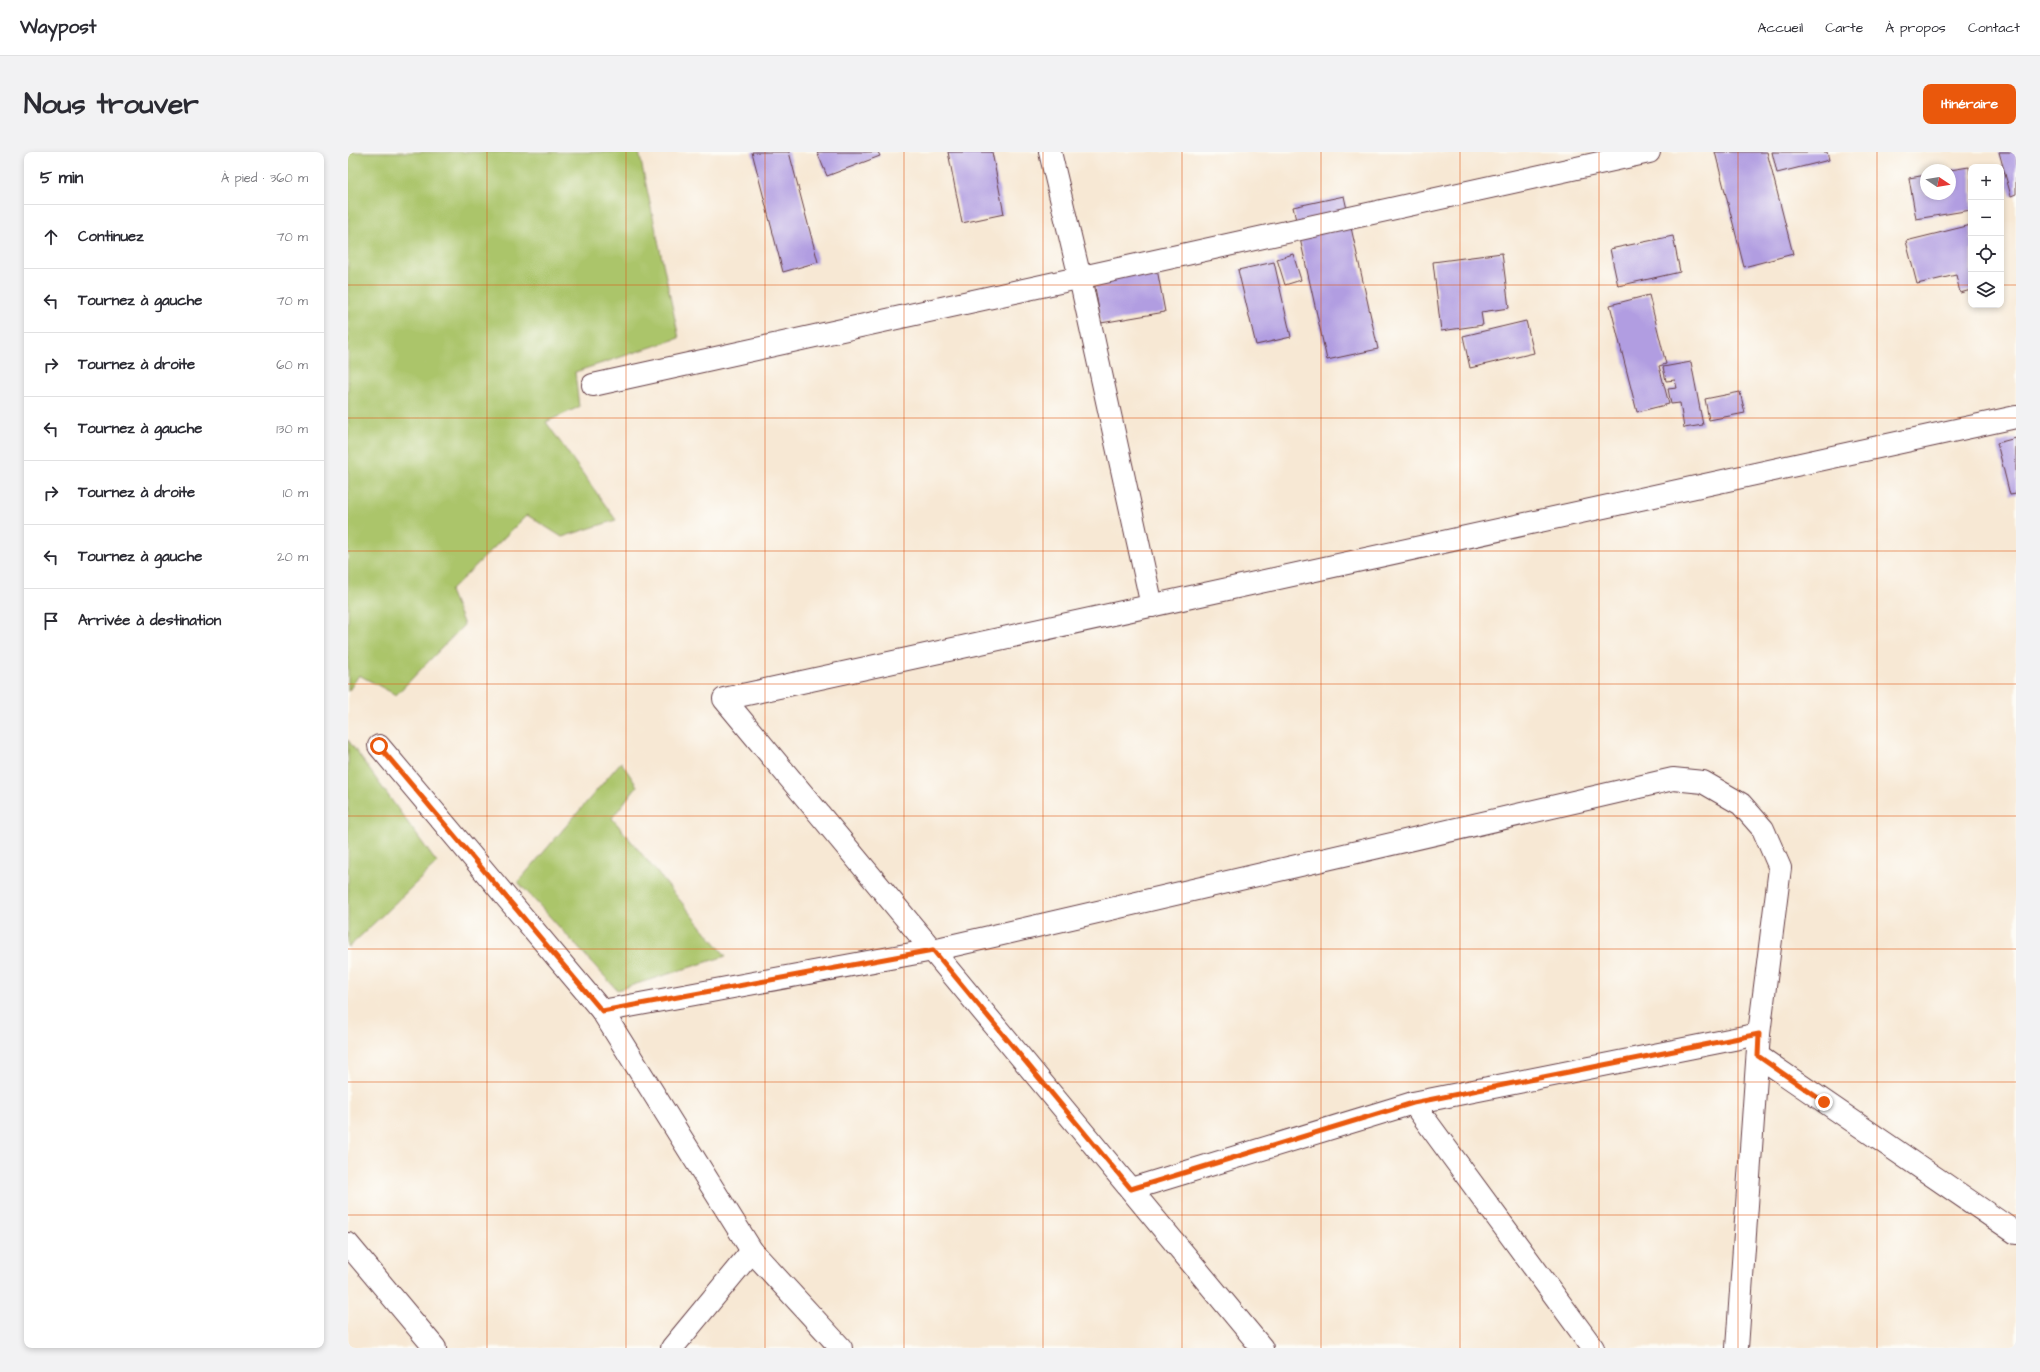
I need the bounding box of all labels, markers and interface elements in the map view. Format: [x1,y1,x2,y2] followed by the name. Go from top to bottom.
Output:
[20,14,96,41] text: Waypost
[1758,18,1803,38] text: Accueil
[1825,18,1863,38] text: Carte
[1885,18,1946,38] text: À propos
[1968,18,2020,38] text: Contact
[1923,84,2016,124] button: Itinéraire
[24,85,199,124] text: Nous trouver
[1920,164,1956,200] north arrow
[1968,164,2004,308] map controls
[1968,164,2004,200] button: +
[40,166,83,190] text: 5 min
[221,169,308,187] text: À pied · 360 m
[1968,200,2004,236] button: −
[40,226,62,248] icon: ahead
[78,226,144,247] text: Continuez
[276,228,308,246] text: 70 m
[1968,236,2004,272] button: locate
[1968,272,2004,308] button: layers
[40,290,62,312] icon: left
[78,290,202,311] text: Tournez à gauche
[276,292,308,310] text: 70 m
[40,354,62,376] icon: right
[78,354,195,375] text: Tournez à droite
[276,356,308,374] text: 60 m
[40,418,62,440] icon: left
[78,418,202,439] text: Tournez à gauche
[276,420,308,438] text: 130 m
[40,482,62,504] icon: right
[78,482,195,503] text: Tournez à droite
[283,484,308,502] text: 10 m
[40,546,62,568] icon: left
[78,546,202,567] text: Tournez à gauche
[277,548,308,566] text: 20 m
[40,610,62,632] icon: arrive
[78,610,221,631] text: Arrivée à destination
[370,737,388,755] route start
[1815,1093,1833,1111] route end

